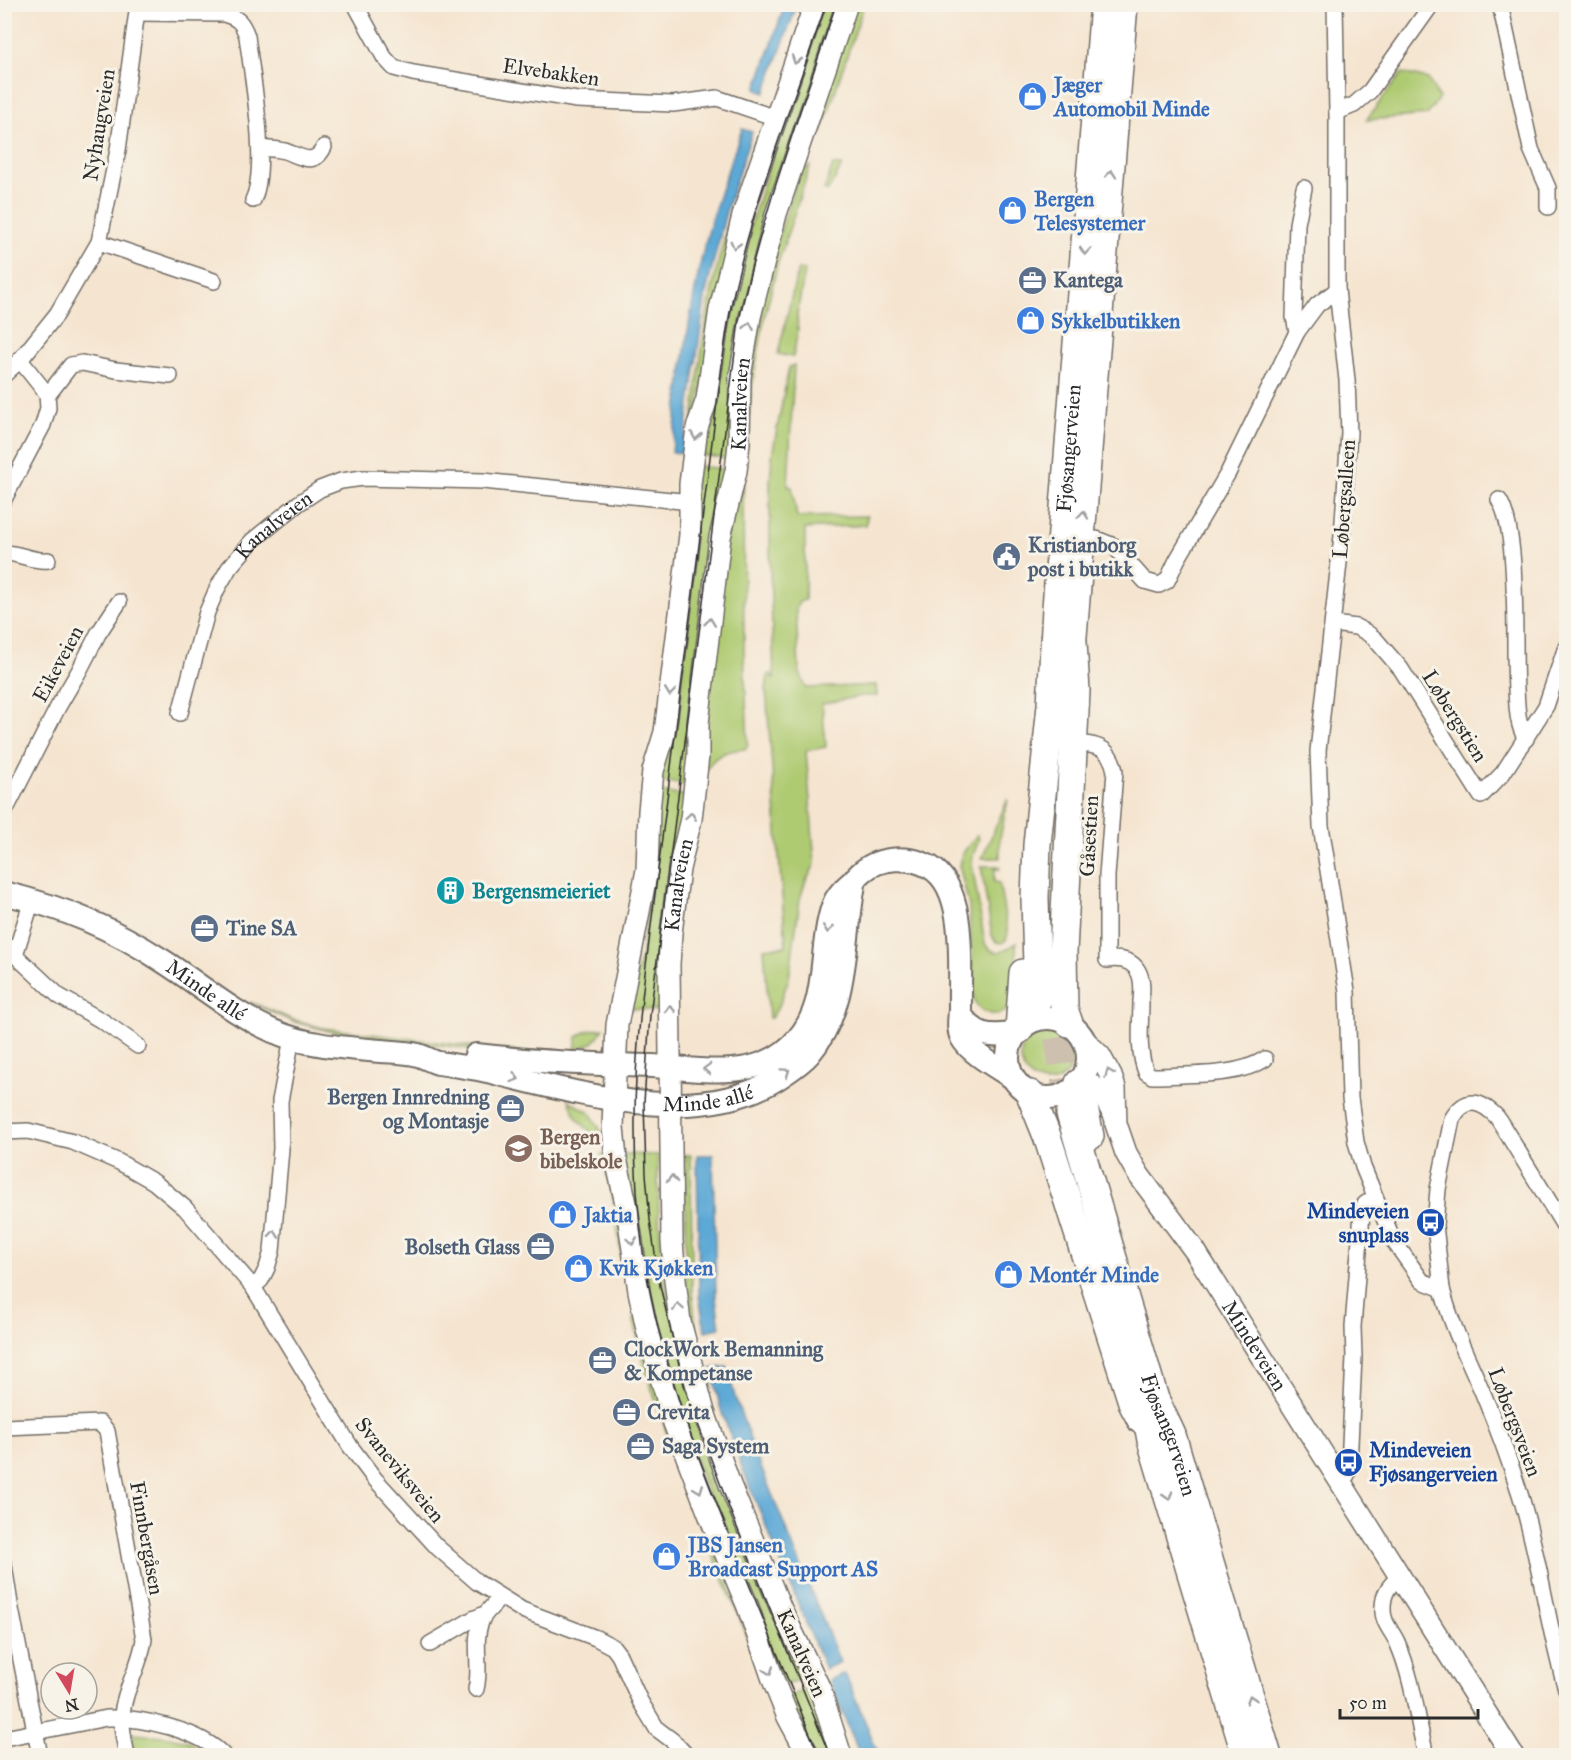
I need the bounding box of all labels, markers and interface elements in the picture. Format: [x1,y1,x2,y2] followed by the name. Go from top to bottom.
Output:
[501,52,601,92] street label: Elvebakken
[791,54,803,65] one-way arrow
[77,67,121,183] street label: Nyhaugveien
[1051,72,1210,122] place label: Jæger Automobil Minde
[1017,81,1049,113] shop icon: Jæger Automobil Minde
[1104,169,1117,178] one-way arrow
[1033,186,1146,236] place label: Bergen Telesystemer
[997,195,1029,227] shop icon: Bergen Telesystemer
[730,239,742,250] one-way arrow
[1079,247,1092,256] one-way arrow
[1016,264,1048,296] office icon: Kantega
[1053,267,1124,293] place label: Kantega
[1014,305,1046,337] shop icon: Sykkelbutikken
[1051,308,1181,334] place label: Sykkelbutikken
[742,321,755,331] one-way arrow
[725,355,756,452] street label: Kanalveien
[1051,383,1087,514] street label: Fjøsangerveien
[690,430,703,440] one-way arrow
[1327,438,1361,560] street label: Løbergsalleen
[229,485,317,565] street label: Kanalveien
[1076,510,1089,519] one-way arrow
[1027,532,1137,582] place label: Kristianborg post i butikk
[991,541,1023,573] public building icon: Kristianborg post i butikk
[703,618,716,627] one-way arrow
[27,621,89,707] street label: Eikeveien
[1416,665,1494,767] street label: Løbergstien
[665,687,677,697] one-way arrow
[1074,795,1104,877] street label: Gåsestien
[685,811,697,821] one-way arrow
[658,836,699,933] street label: Kanalveien
[435,875,467,907] building icon: Bergensmeieriet
[472,878,611,904] place label: Bergensmeieriet
[189,912,221,944] office icon: Tine SA
[225,915,298,941] place label: Tine SA
[822,924,835,934] one-way arrow
[161,954,251,1027] street label: Minde allé
[663,1004,676,1013] one-way arrow
[702,1063,711,1076] one-way arrow
[780,1068,791,1079] one-way arrow
[1104,1068,1116,1079] one-way arrow
[509,1071,520,1083] one-way arrow
[663,1079,757,1117] street label: Minde allé
[327,1084,490,1134] place label: Bergen Innredning og Montasje
[494,1093,526,1125] office icon: Bergen Innredning og Montasje
[539,1124,623,1174] place label: Bergen bibelskole
[503,1133,535,1165] school or university icon: Bergen bibelskole
[666,1175,678,1184] one-way arrow
[1307,1198,1410,1248] place label: Mindeveien snuplass
[547,1199,579,1231] shop icon: Jaktia
[581,1202,634,1229] place label: Jaktia
[1414,1207,1446,1239] bus stop icon: Mindeveien snuplass
[267,1230,279,1239] one-way arrow
[525,1231,557,1263] office icon: Bolseth Glass
[405,1234,520,1260] place label: Bolseth Glass
[625,1236,637,1245] one-way arrow
[562,1252,594,1284] shop icon: Kvik Kjøkken
[599,1255,714,1281] place label: Kvik Kjøkken
[992,1259,1024,1291] shop icon: Montér Minde
[1029,1262,1159,1288] place label: Montér Minde
[1216,1295,1293,1396] street label: Mindeveien
[673,1303,685,1312] one-way arrow
[624,1336,824,1386] place label: ClockWork Bemanning & Kompetanse
[587,1345,619,1377] office icon: ClockWork Bemanning & Kompetanse
[1482,1364,1548,1480] street label: Løbergsveien
[1135,1371,1203,1499] street label: Fjøsangerveien
[610,1396,642,1428] office icon: Crevita
[647,1399,711,1425] place label: Crevita
[349,1412,451,1528] street label: Svaneviksveien
[625,1430,657,1462] office icon: Saga System
[662,1433,770,1459] place label: Saga System
[1369,1437,1498,1487] place label: Mindeveien Fjøsangerveien
[1332,1446,1364,1478] bus stop icon: Mindeveien Fjøsangerveien
[124,1479,170,1597] street label: Finnbergåsen
[692,1483,704,1494] one-way arrow
[1161,1490,1173,1501] one-way arrow
[685,1532,878,1582] place label: JBS Jansen Broadcast Support AS
[651,1541,683,1573] shop icon: JBS Jansen Broadcast Support AS
[771,1605,833,1701] street label: Kanalveien
[39,1661,99,1721] north arrow
[762,1665,775,1675] one-way arrow
[1340,1682,1478,1720] scale bar
[1349,1692,1387,1714] text: 50 m
[1246,1694,1258,1705] one-way arrow
[63,1695,80,1716] text: N

